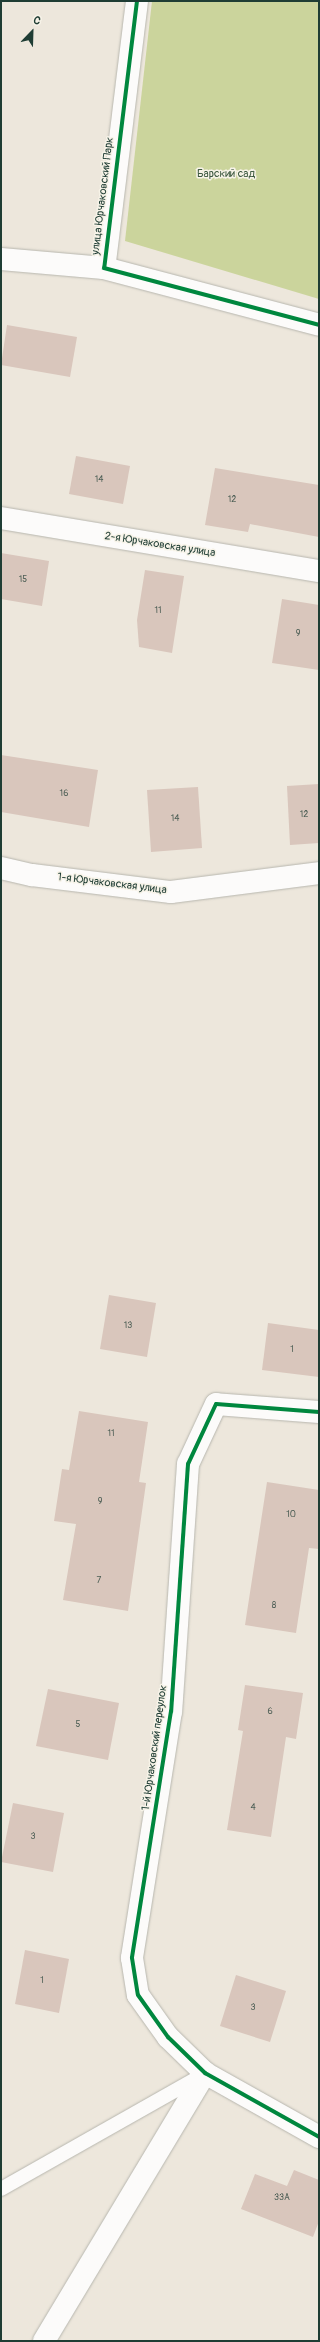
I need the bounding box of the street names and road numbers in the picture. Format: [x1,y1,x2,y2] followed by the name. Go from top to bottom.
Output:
[89,136,117,256] street label: улица Юрчаковский Парк
[104,530,216,560] street label: 2-я Юрчаковская улица
[57,871,167,897] street label: 1-я Юрчаковская улица
[140,1684,170,1812] street label: 1-й Юрчаковский переулок

